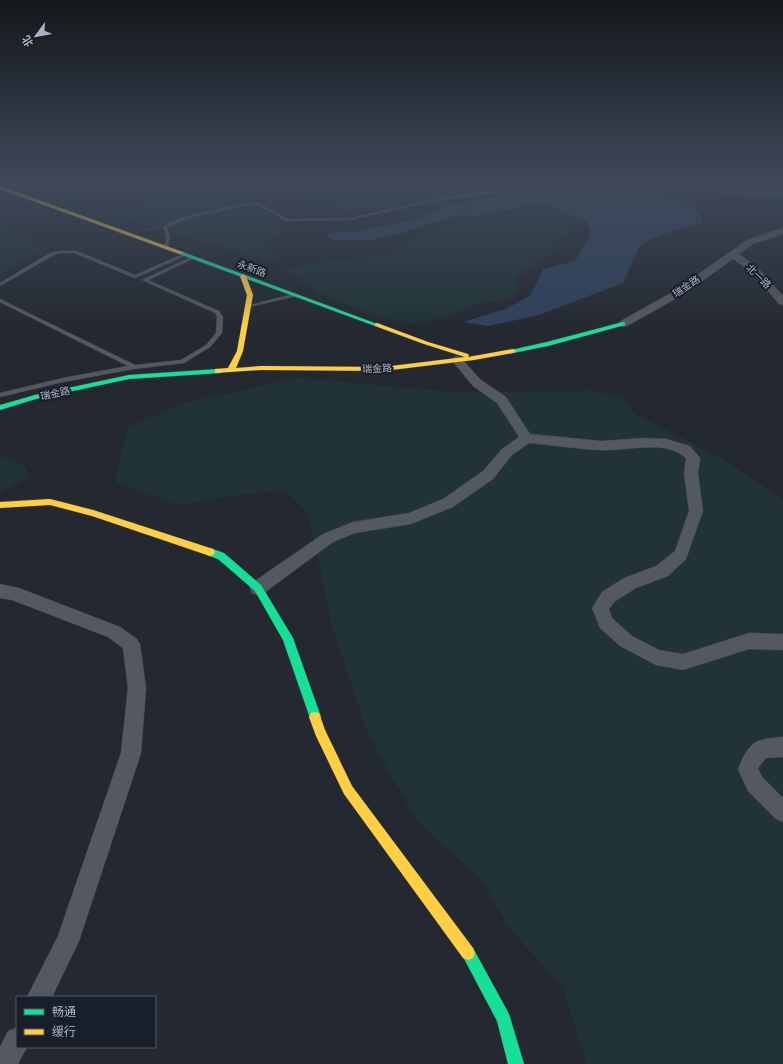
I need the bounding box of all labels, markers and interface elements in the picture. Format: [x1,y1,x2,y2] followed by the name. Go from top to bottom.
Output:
[16,16,56,56] north arrow
[18,32,37,50] text: 北
[235,256,268,281] street label: 永新路
[743,261,775,292] street label: 北一路
[670,272,703,301] street label: 瑞金路
[362,360,392,377] street label: 瑞金路
[39,383,71,404] street label: 瑞金路
[16,996,156,1048] legend
[52,1003,76,1020] text: 畅通
[52,1023,76,1040] text: 缓行

